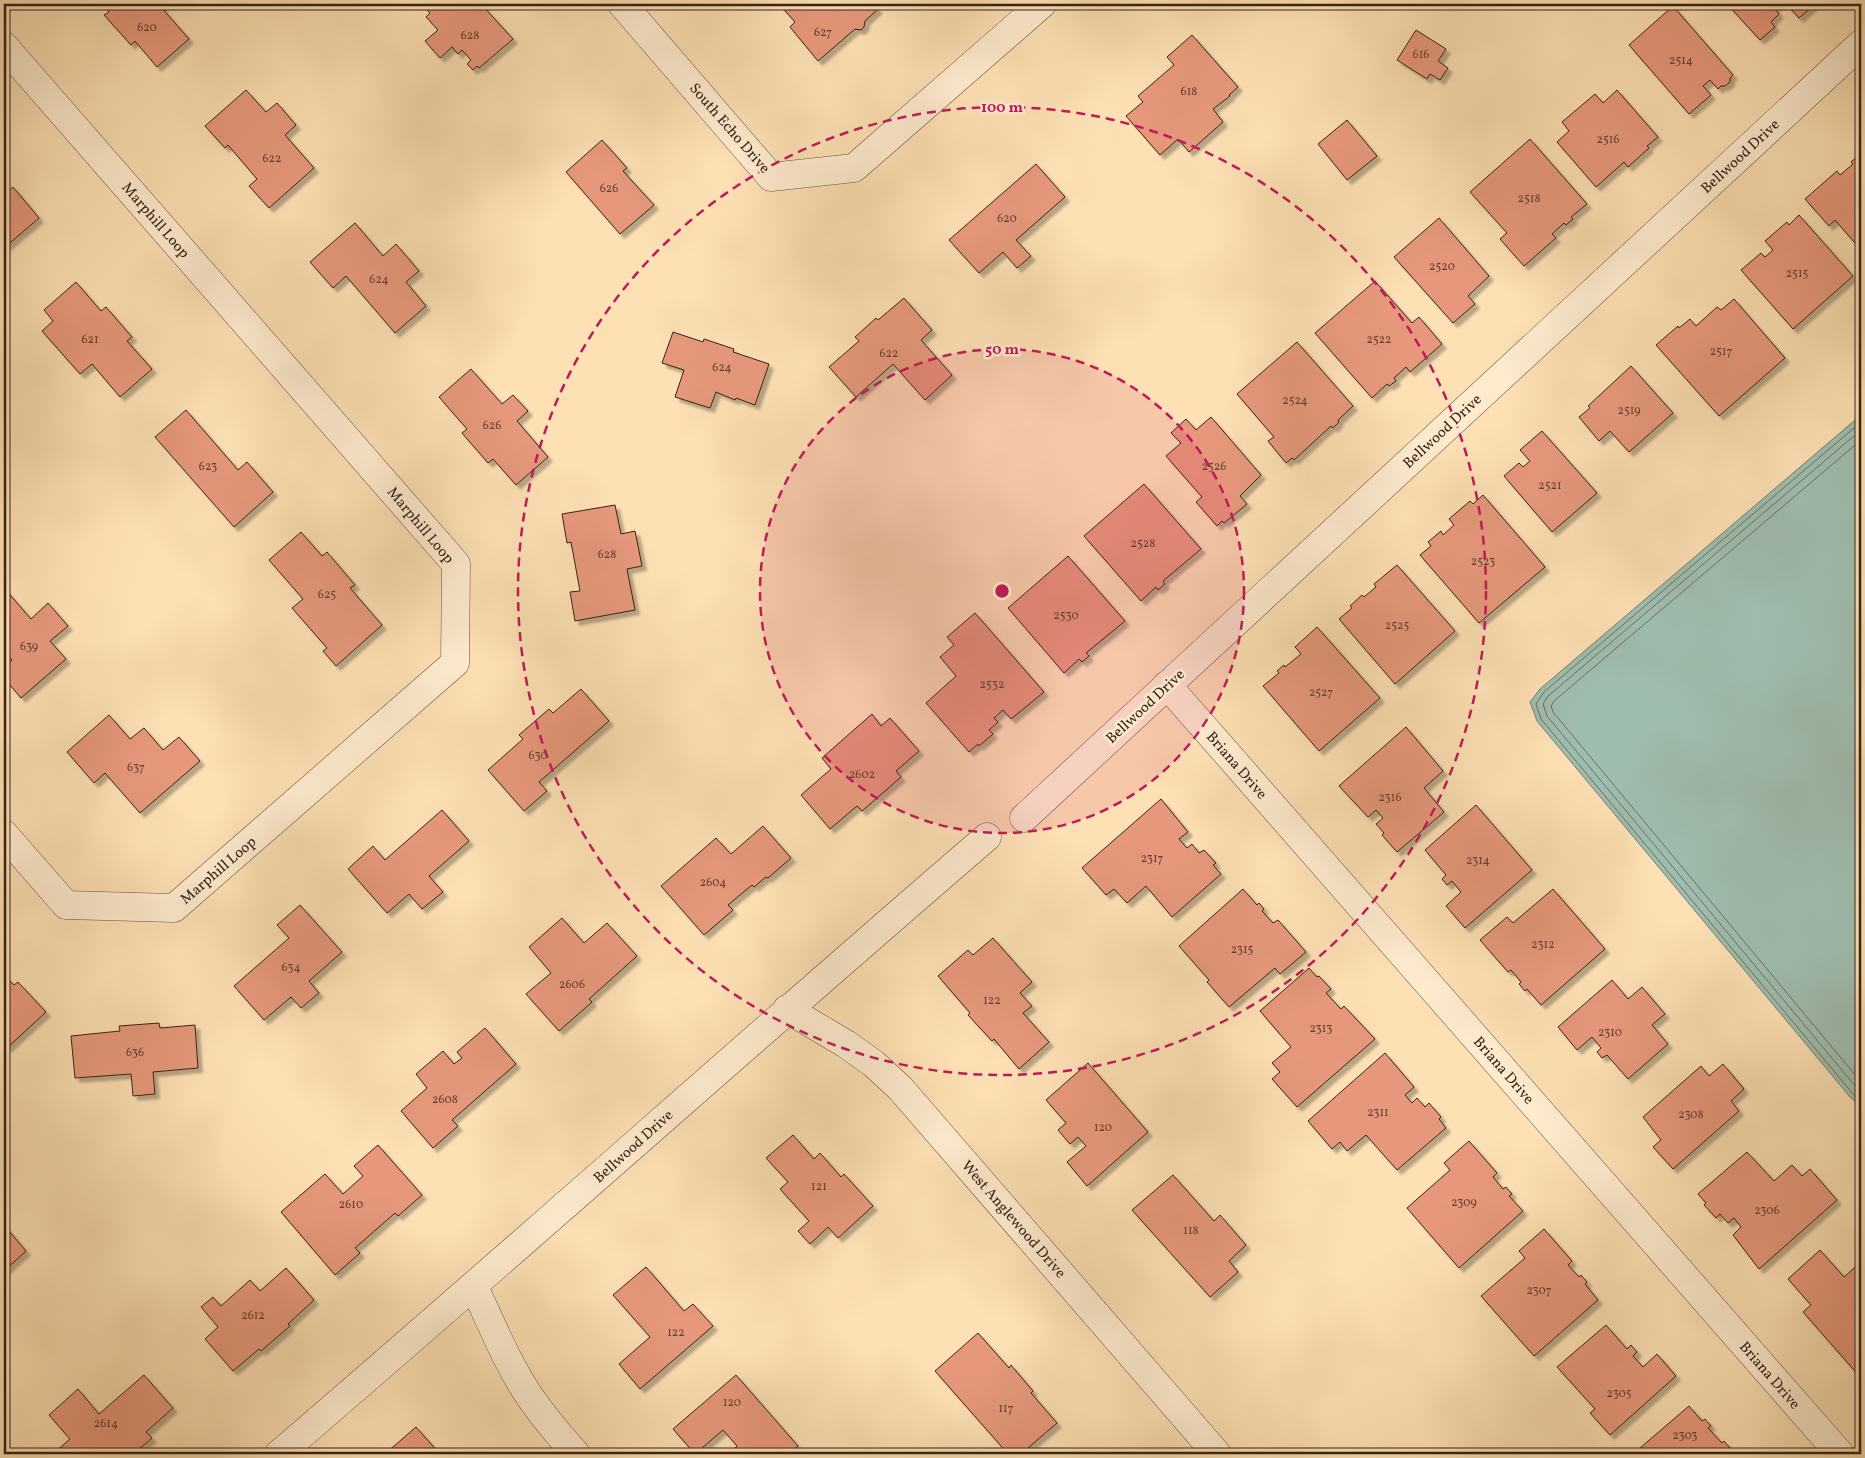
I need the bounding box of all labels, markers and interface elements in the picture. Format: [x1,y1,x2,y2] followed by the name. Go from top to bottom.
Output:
[137,20,157,36] house number: 620
[814,25,832,41] house number: 627
[461,28,479,44] house number: 628
[1413,47,1429,63] house number: 616
[1669,53,1693,69] house number: 2514
[684,79,774,179] street label: South Echo Drive
[1181,84,1197,100] house number: 618
[981,98,1024,119] text: 100 m
[1697,115,1785,199] street label: Bellwood Drive
[1597,132,1619,148] house number: 2516
[263,151,281,167] house number: 622
[116,178,194,264] street label: Marphill Loop
[600,181,618,197] house number: 626
[1518,191,1540,207] house number: 2518
[997,211,1017,227] house number: 620
[1429,259,1455,275] house number: 2520
[1786,266,1809,282] house number: 2515
[369,272,389,288] house number: 624
[81,332,99,348] house number: 621
[1366,332,1392,348] house number: 2522
[985,340,1019,361] text: 50 m
[1710,344,1733,360] house number: 2517
[880,346,898,362] house number: 622
[712,360,732,376] house number: 624
[1399,390,1487,474] street label: Bellwood Drive
[1282,393,1308,409] house number: 2524
[1617,403,1641,419] house number: 2519
[483,418,501,434] house number: 626
[199,459,217,475] house number: 623
[1202,459,1226,475] house number: 2526
[1538,478,1562,494] house number: 2521
[381,483,458,569] street label: Marphill Loop
[1131,536,1155,552] house number: 2528
[598,547,616,563] house number: 628
[1471,554,1495,570] house number: 2523
[993,582,1011,600] centre of rings
[318,587,336,603] house number: 625
[1053,608,1079,624] house number: 2530
[1385,618,1409,634] house number: 2525
[20,639,38,655] house number: 639
[1102,665,1190,749] street label: Bellwood Drive
[980,677,1004,693] house number: 2532
[1309,685,1333,701] house number: 2527
[1200,728,1271,804] street label: Briana Drive
[528,748,548,764] house number: 630
[127,760,145,776] house number: 637
[849,767,875,783] house number: 2602
[1379,790,1401,806] house number: 2316
[176,832,262,910] street label: Marphill Loop
[1141,851,1164,867] house number: 2317
[1466,853,1490,869] house number: 2314
[700,875,726,891] house number: 2604
[1531,937,1555,953] house number: 2312
[1231,942,1254,958] house number: 2315
[281,960,301,976] house number: 634
[559,977,585,993] house number: 2606
[983,993,1001,1009] house number: 122
[1309,1021,1333,1037] house number: 2313
[1598,1025,1622,1041] house number: 2310
[1467,1033,1538,1109] street label: Briana Drive
[126,1045,144,1061] house number: 636
[432,1092,458,1108] house number: 2608
[1367,1105,1389,1121] house number: 2311
[589,1106,679,1189] street label: Bellwood Drive
[1678,1107,1704,1123] house number: 2308
[1094,1120,1112,1136] house number: 120
[956,1157,1070,1283] street label: West Anglewood Drive
[811,1179,827,1195] house number: 121
[1451,1195,1477,1211] house number: 2309
[339,1197,363,1213] house number: 2610
[1754,1203,1780,1219] house number: 2306
[1183,1223,1199,1239] house number: 118
[1526,1283,1552,1299] house number: 2307
[241,1308,265,1324] house number: 2612
[667,1325,685,1341] house number: 122
[1733,1338,1804,1414] street label: Briana Drive
[1607,1386,1632,1402] house number: 2305
[723,1395,741,1411] house number: 120
[998,1401,1014,1417] house number: 117
[94,1416,118,1432] house number: 2614
[1672,1428,1698,1444] house number: 2303

